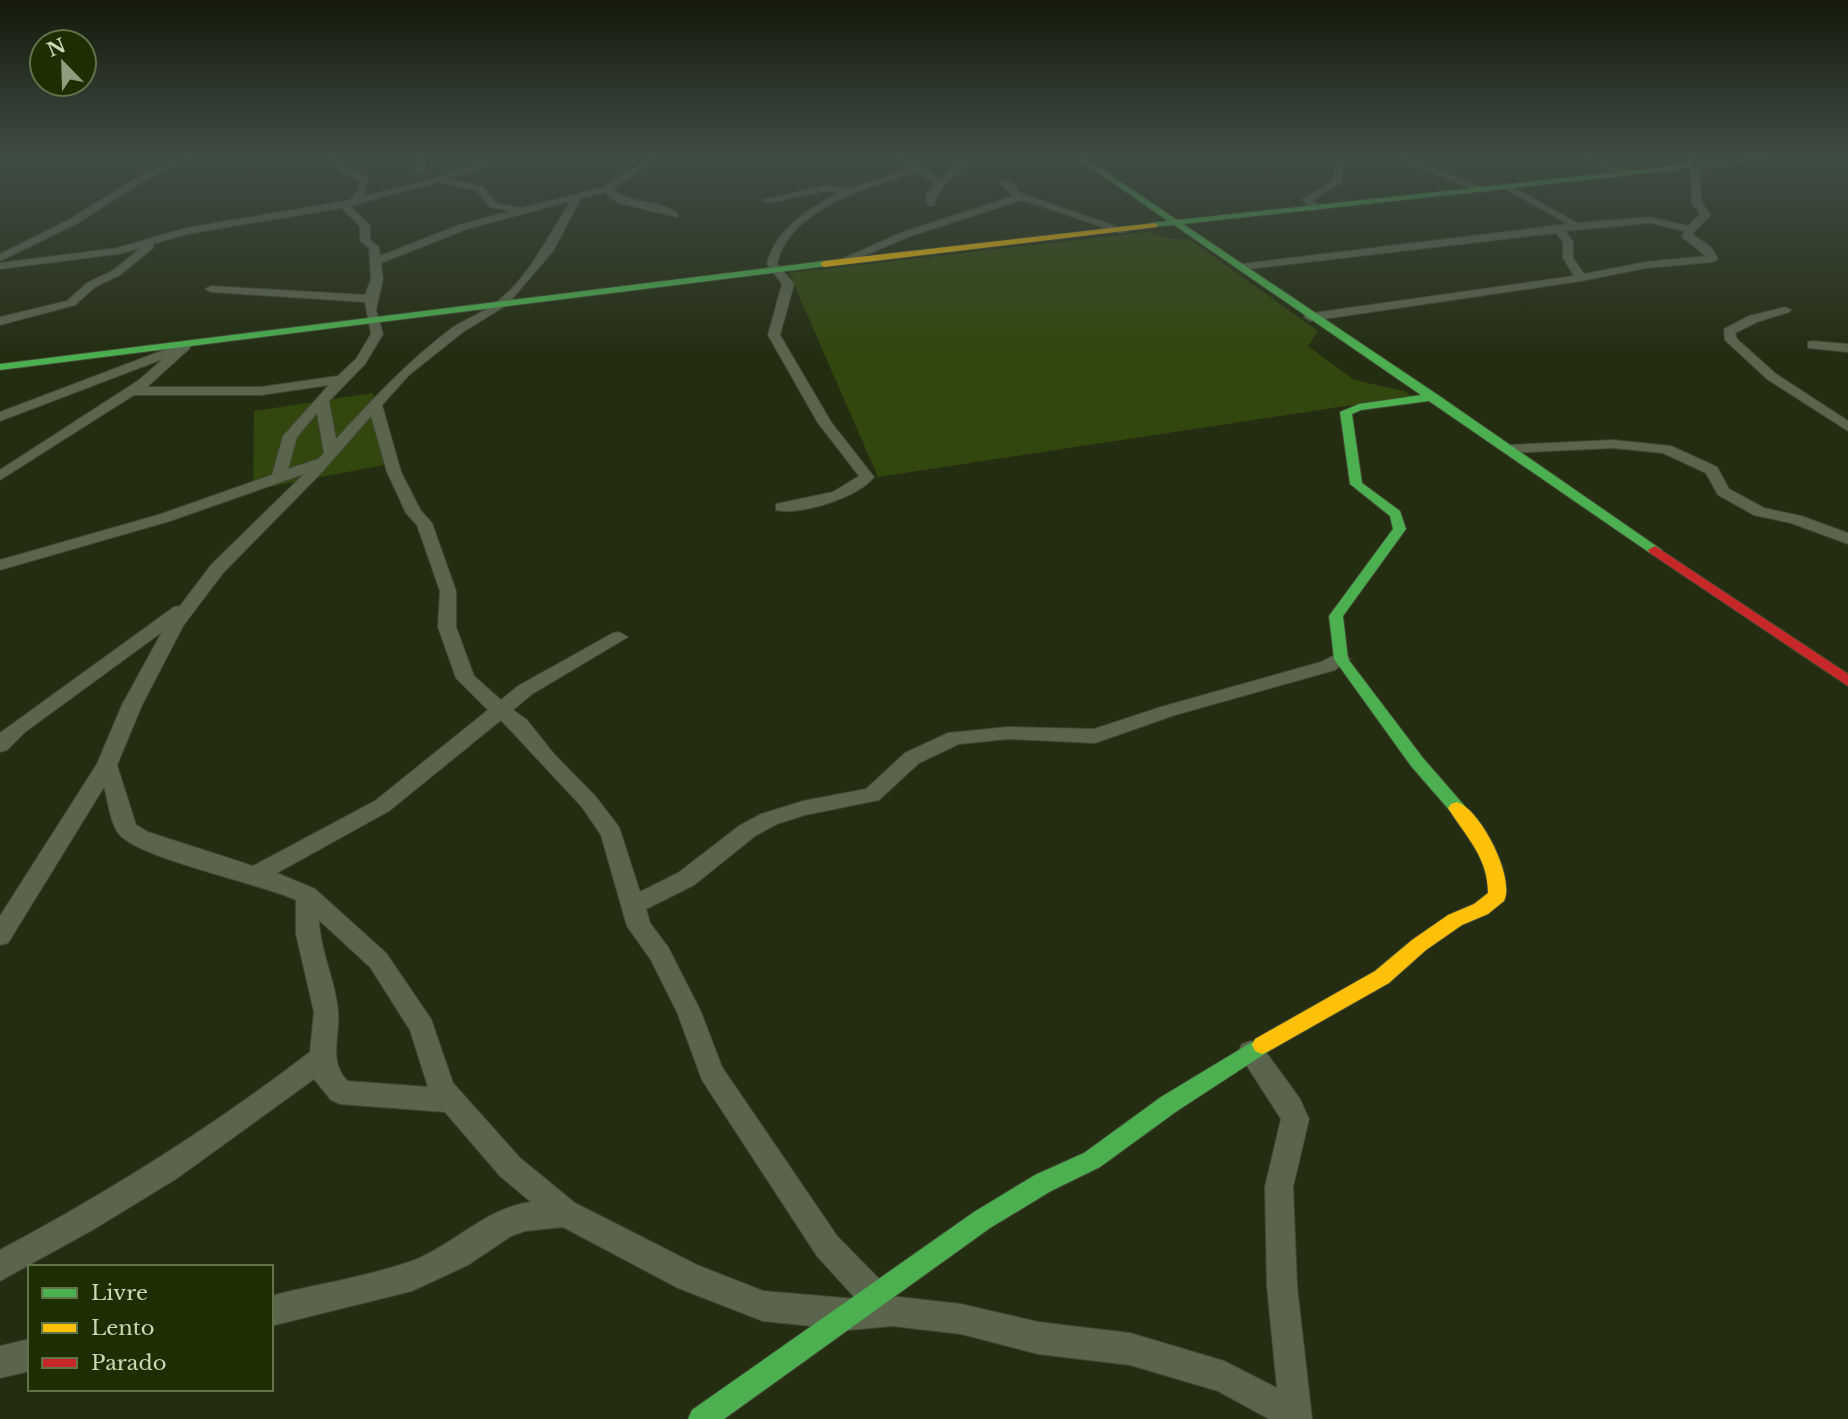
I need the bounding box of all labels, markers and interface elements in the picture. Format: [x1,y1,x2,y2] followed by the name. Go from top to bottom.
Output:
[28,28,98,98] north arrow
[44,34,69,62] text: N
[28,1265,273,1391] legend
[91,1280,148,1306] text: Livre
[91,1315,154,1341] text: Lento
[91,1350,166,1376] text: Parado

